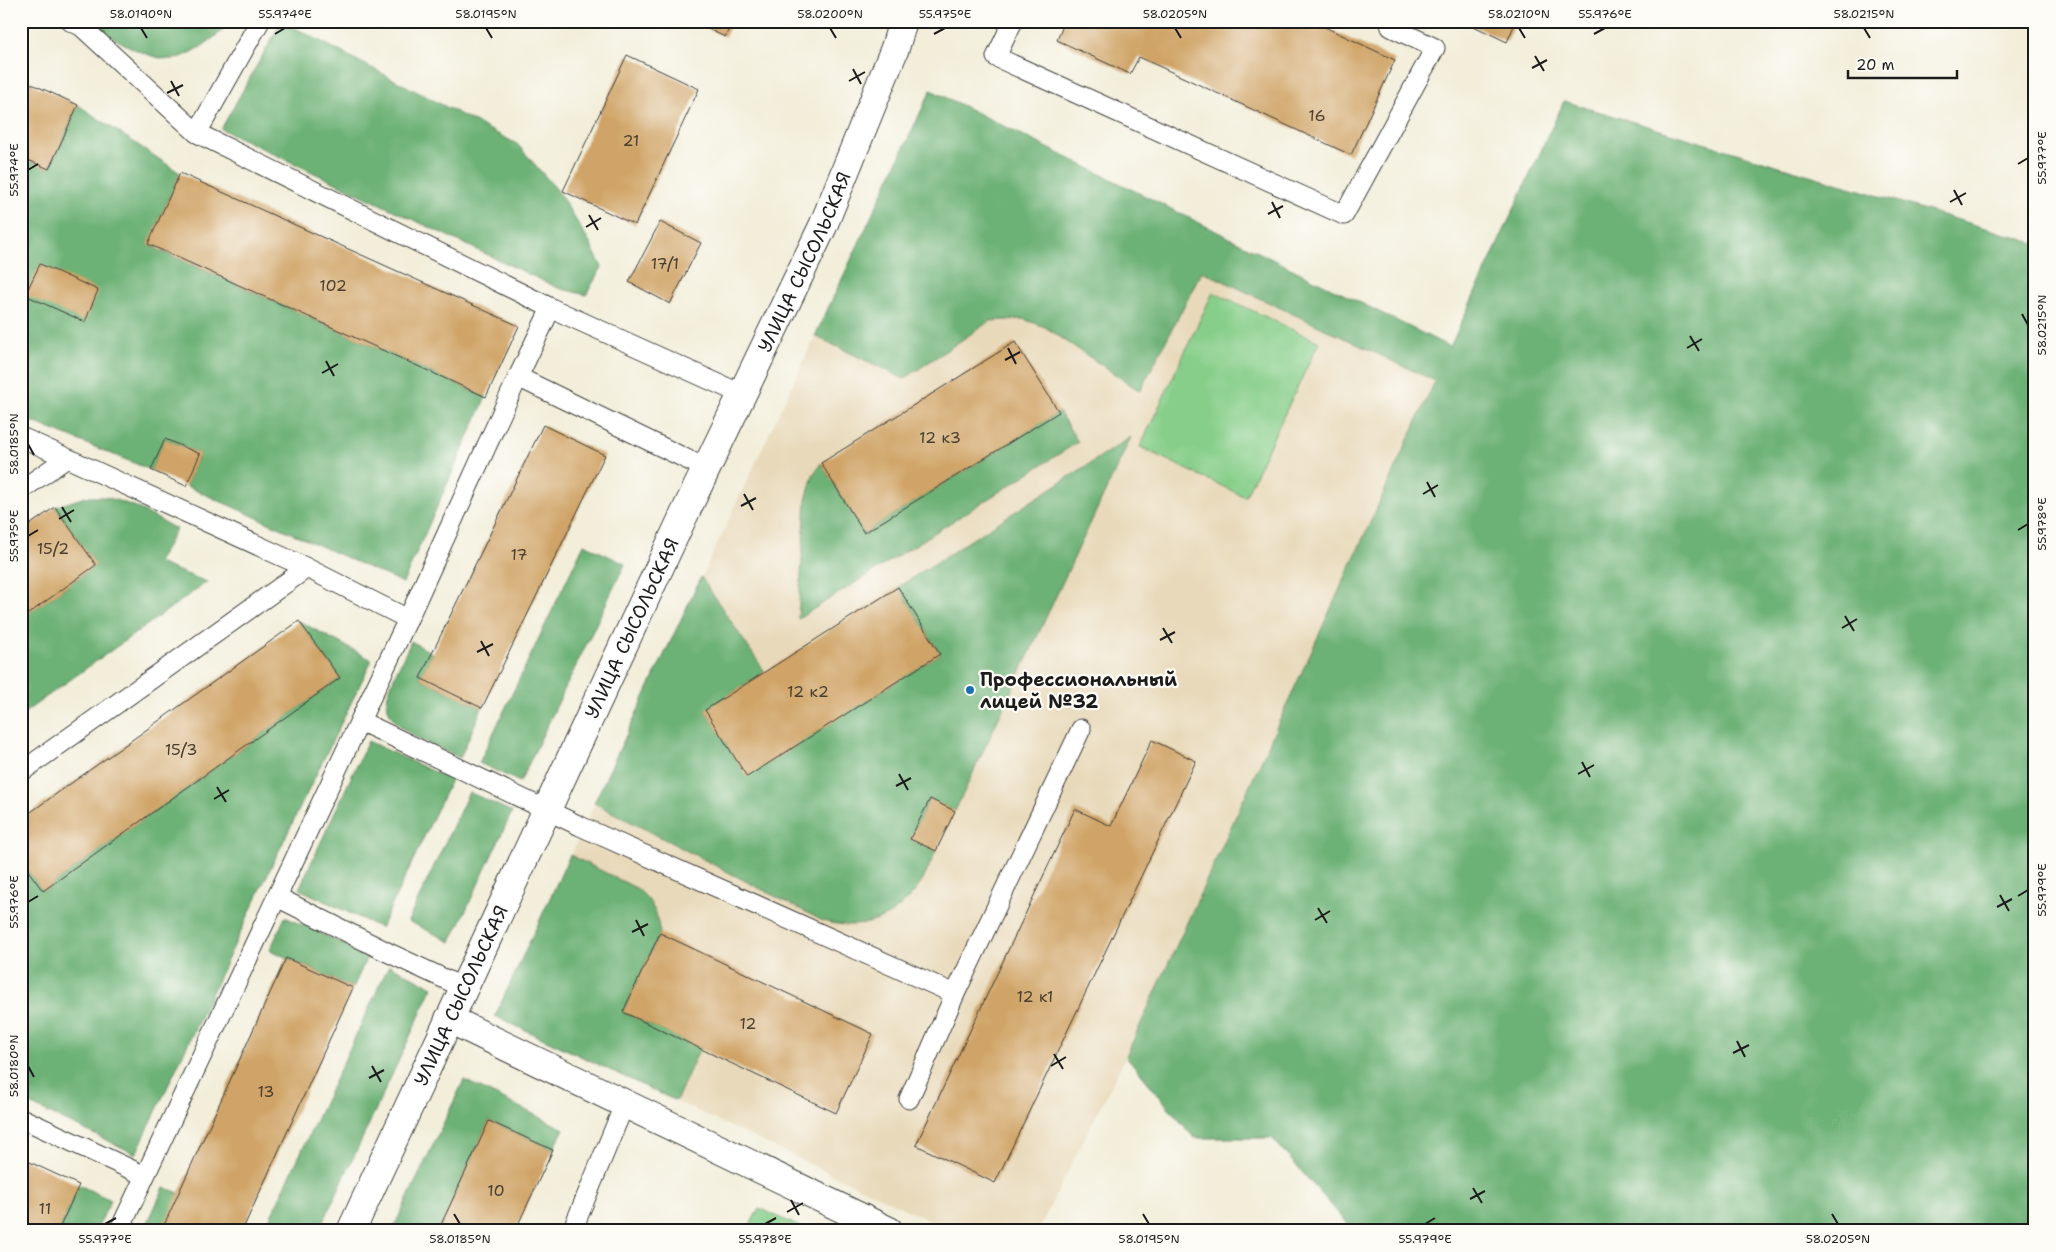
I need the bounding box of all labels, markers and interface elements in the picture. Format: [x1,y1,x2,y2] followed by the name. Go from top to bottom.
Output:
[110,6,172,22] text: 58.0190°N
[258,6,312,22] text: 55.974°E
[455,6,517,22] text: 58.0195°N
[797,6,863,22] text: 58.0200°N
[919,6,971,22] text: 55.975°E
[1143,6,1207,22] text: 58.0205°N
[1488,6,1550,22] text: 58.0210°N
[1578,6,1632,22] text: 55.976°E
[1834,6,1894,22] text: 58.0215°N
[1848,48,1957,80] scale bar
[1856,55,1895,75] text: 20 m
[1308,105,1326,126] house number: 16
[622,130,640,151] house number: 21
[2034,131,2050,185] text: 55.977°E
[6,143,22,197] text: 55.974°E
[752,168,857,356] street label: УЛИЦА СЫСОЛЬСКАЯ
[651,253,679,274] house number: 17/1
[319,275,347,296] house number: 102
[2034,295,2050,355] text: 58.0215°N
[6,413,22,475] text: 58.0185°N
[919,427,961,448] house number: 12 к3
[2034,497,2050,551] text: 55.978°E
[6,510,22,562] text: 55.975°E
[579,534,685,722] street label: УЛИЦА СЫСОЛЬСКАЯ
[37,538,69,559] house number: 15/2
[510,544,528,565] house number: 17
[980,667,1177,714] place label: Профессиональный лицей №32
[787,681,829,702] house number: 12 к2
[964,684,976,696] marker: Профессиональный лицей №32
[165,739,197,760] house number: 15/3
[2034,863,2050,917] text: 55.979°E
[6,875,22,929] text: 55.976°E
[408,901,514,1090] street label: УЛИЦА СЫСОЛЬСКАЯ
[1017,986,1053,1007] house number: 12 к1
[739,1013,757,1034] house number: 12
[6,1035,22,1097] text: 58.0180°N
[257,1081,275,1102] house number: 13
[487,1180,505,1201] house number: 10
[39,1198,51,1219] house number: 11
[78,1231,132,1247] text: 55.977°E
[429,1231,491,1247] text: 58.0185°N
[738,1231,792,1247] text: 55.978°E
[1118,1231,1180,1247] text: 58.0195°N
[1398,1231,1452,1247] text: 55.979°E
[1806,1231,1870,1247] text: 58.0205°N

